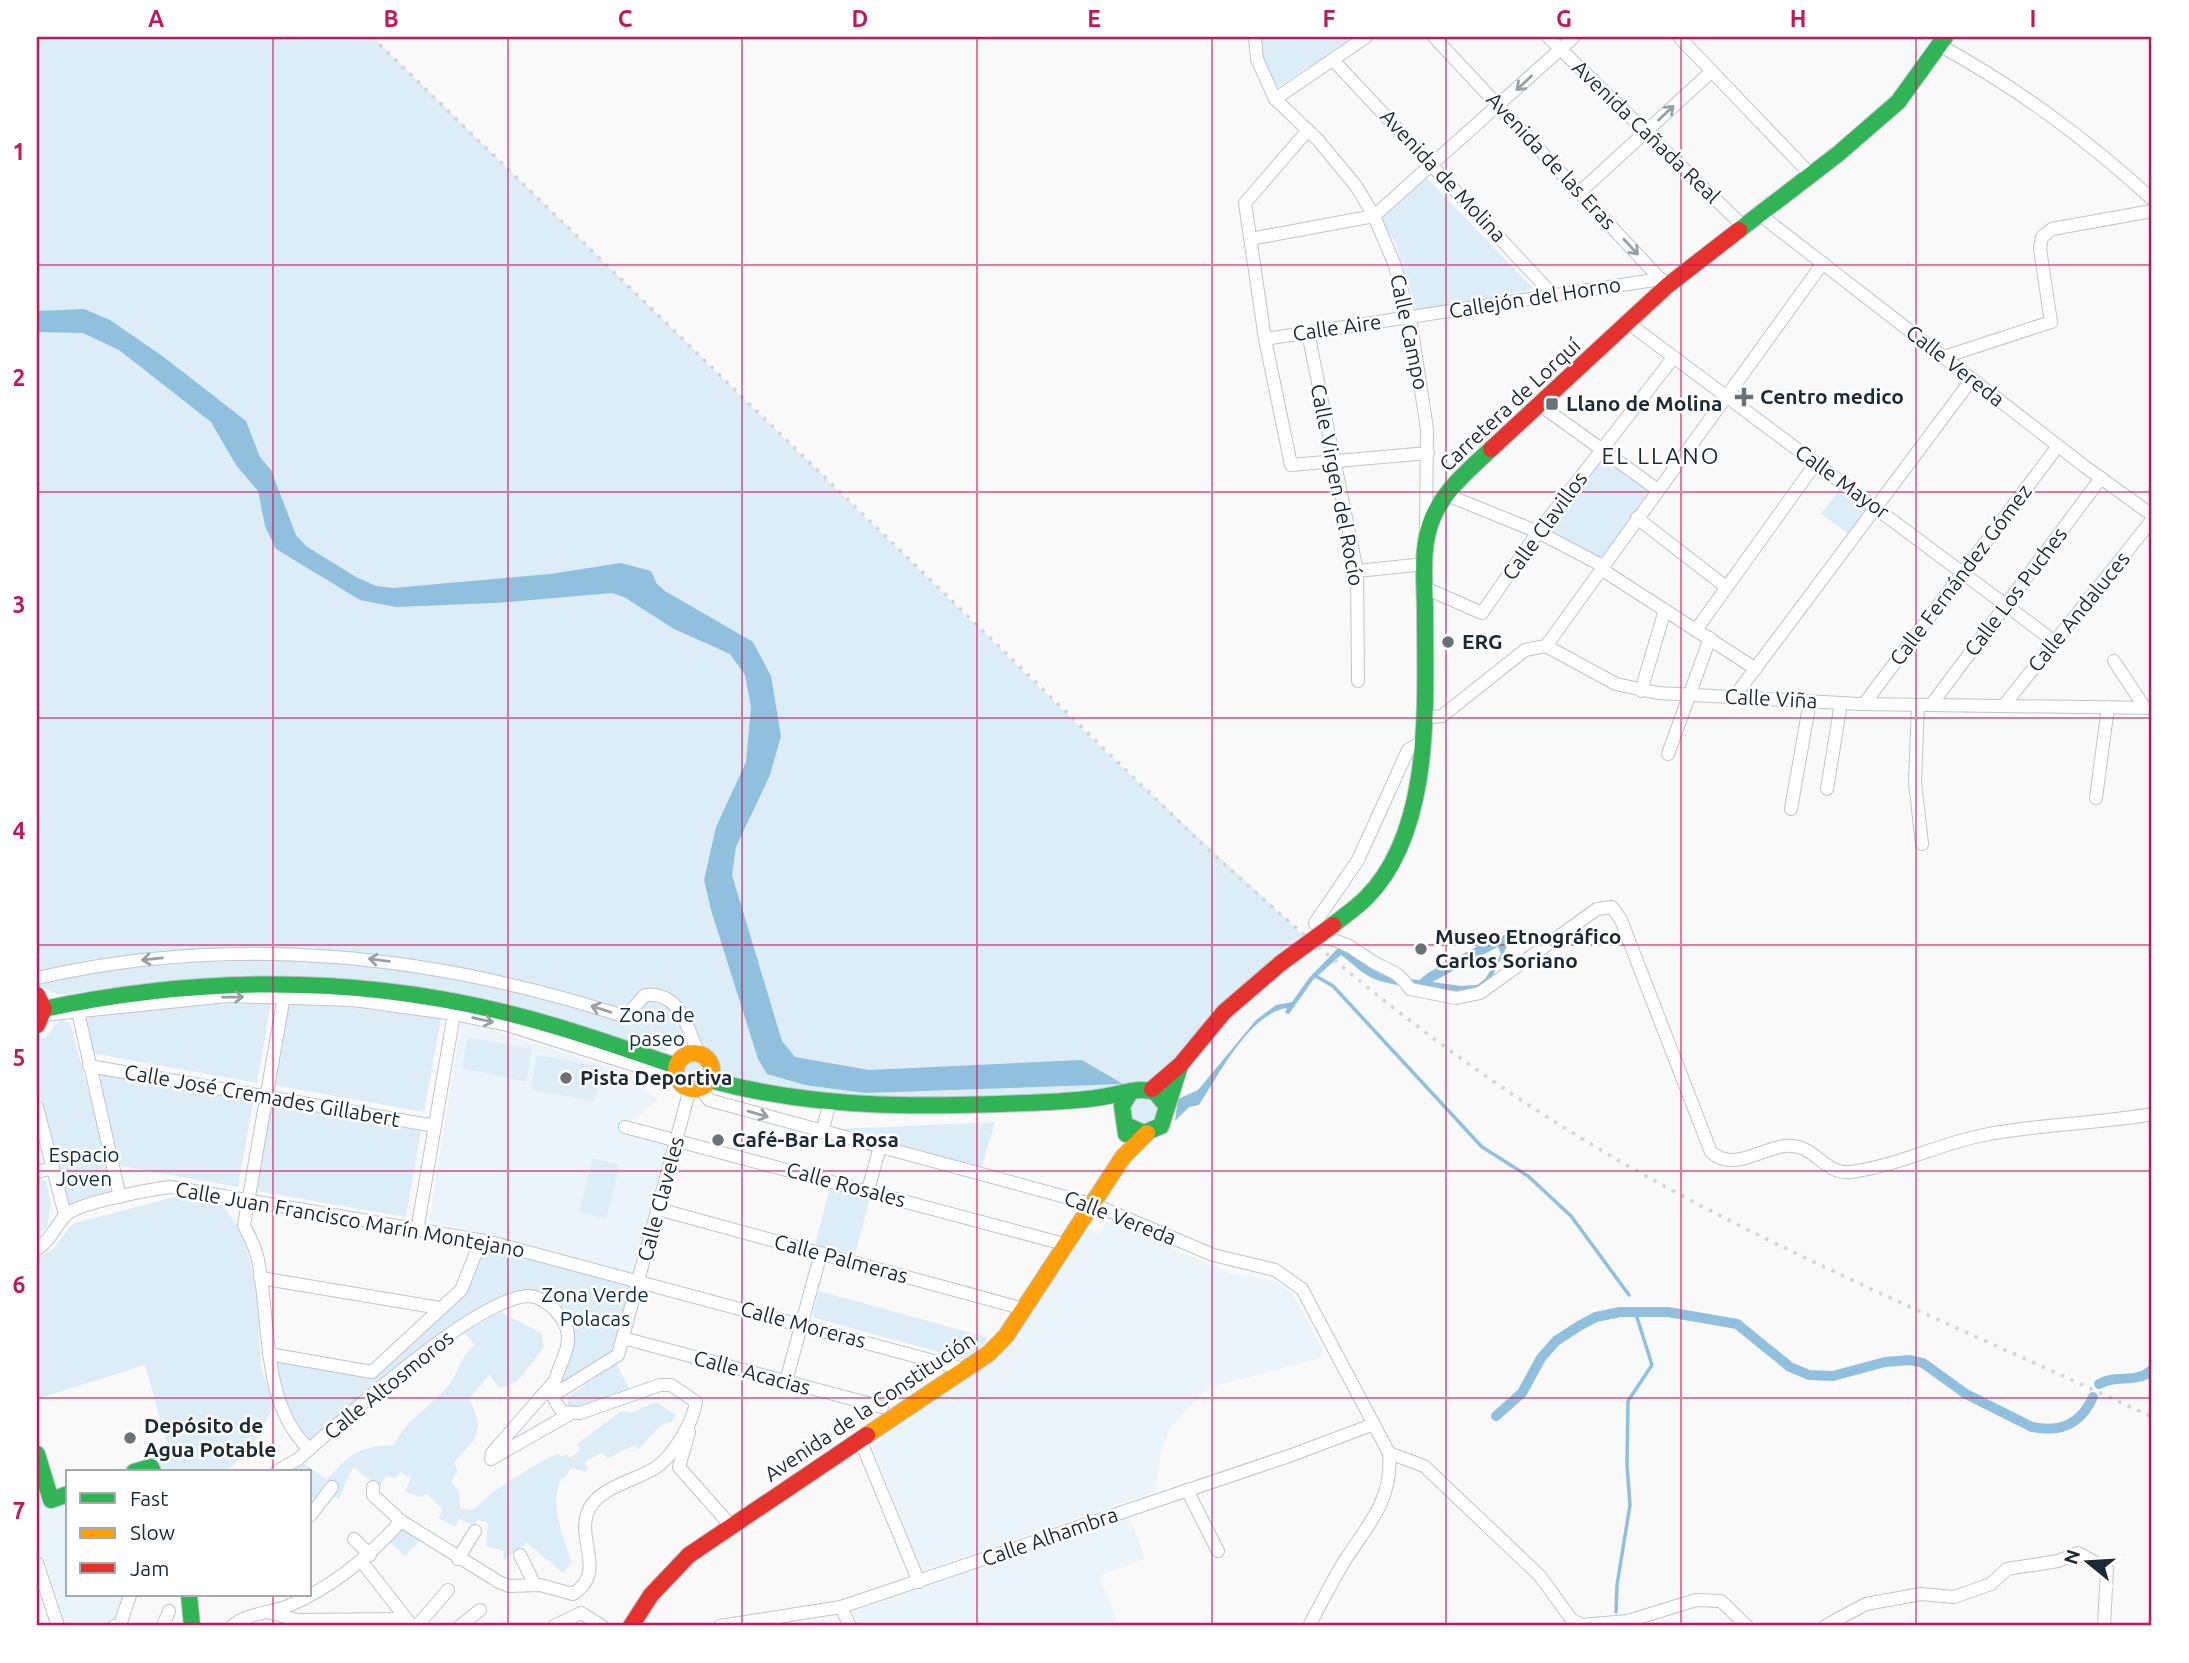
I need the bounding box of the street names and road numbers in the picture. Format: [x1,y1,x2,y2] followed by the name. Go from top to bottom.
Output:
[1568,55,1725,208] street label: Avenida Cañada Real
[1482,87,1621,234] street label: Avenida de las Eras
[1376,104,1511,247] street label: Avenida de Molina
[1386,272,1434,392] street label: Calle Campo
[1447,272,1623,322] street label: Callejón del Horno
[1291,309,1383,345] street label: Calle Aire
[1902,319,2009,411] street label: Calle Vereda
[1434,332,1585,476] street label: Carretera de Lorquí
[1307,382,1369,588] street label: Calle Virgen del Rocío
[1791,439,1894,523] street label: Calle Mayor
[1497,467,1592,584] street label: Calle Clavillos
[1884,479,2036,670] street label: Calle Fernández Gómez
[1959,522,2071,661] street label: Calle Los Puches
[2022,546,2134,676] street label: Calle Andaluces
[1724,684,1818,712] street label: Calle Viña
[123,1059,402,1131] street label: Calle José Cremades Gillabert
[632,1134,688,1264] street label: Calle Claveles
[784,1157,909,1211] street label: Calle Rosales
[173,1176,527,1262] street label: Calle Juan Francisco Marín Montejano
[1061,1185,1180,1249] street label: Calle Vereda
[772,1229,911,1287] street label: Calle Palmeras
[738,1296,869,1352] street label: Calle Moreras
[319,1325,458,1444] street label: Calle Altosmoros
[760,1327,979,1486] street label: Avenida de la Constitución
[691,1345,813,1399] street label: Calle Acacias
[979,1502,1121,1571] street label: Calle Alhambra

